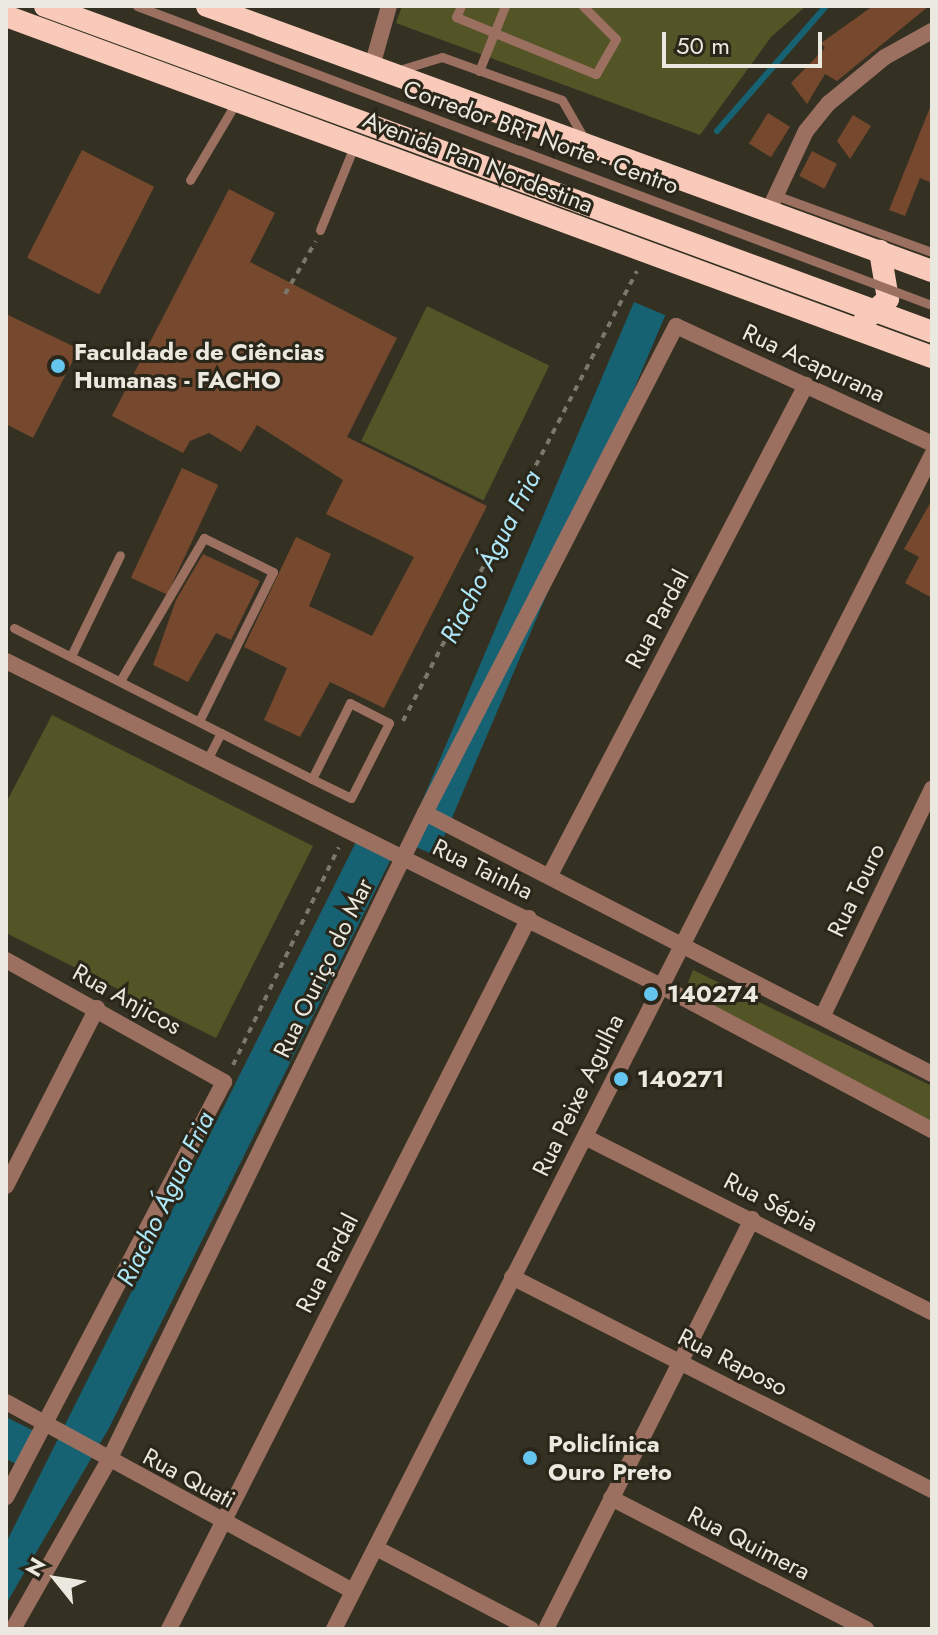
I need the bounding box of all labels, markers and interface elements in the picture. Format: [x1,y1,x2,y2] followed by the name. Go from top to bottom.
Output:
[666,16,826,66] scale bar
[676,28,730,63] text: 50 m
[399,74,683,200] street label: Corredor BRT Norte - Centro
[359,105,597,219] street label: Avenida Pan Nordestina
[738,317,890,409] street label: Rua Acapurana
[74,338,324,394] place label: Faculdade de Ciências Humanas - FACHO
[49,357,67,375] marker: Faculdade de Ciências Humanas - FACHO
[434,465,548,649] water label: Riacho Água Fria
[619,565,695,673] street label: Rua Pardal
[428,832,538,906] street label: Rua Tainha
[821,839,891,941] street label: Rua Touro
[267,874,379,1062] street label: Rua Ouriço do Mar
[68,957,186,1041] street label: Rua Anjicos
[667,980,759,1008] place label: 140274
[642,985,660,1003] marker: 140274
[526,1009,630,1181] street label: Rua Peixe Agulha
[637,1065,724,1093] place label: 140271
[612,1070,630,1088] marker: 140271
[110,1107,222,1291] water label: Riacho Água Fria
[719,1166,823,1238] street label: Rua Sépia
[290,1208,364,1318] street label: Rua Pardal
[673,1322,793,1402] street label: Rua Raposo
[548,1430,672,1486] place label: Policlínica Ouro Preto
[138,1442,240,1514] street label: Rua Quati
[519,1447,541,1469] marker: Policlínica Ouro Preto
[683,1500,815,1586] street label: Rua Quimera
[16,1539,96,1619] north arrow
[17,1551,53,1583] text: N

